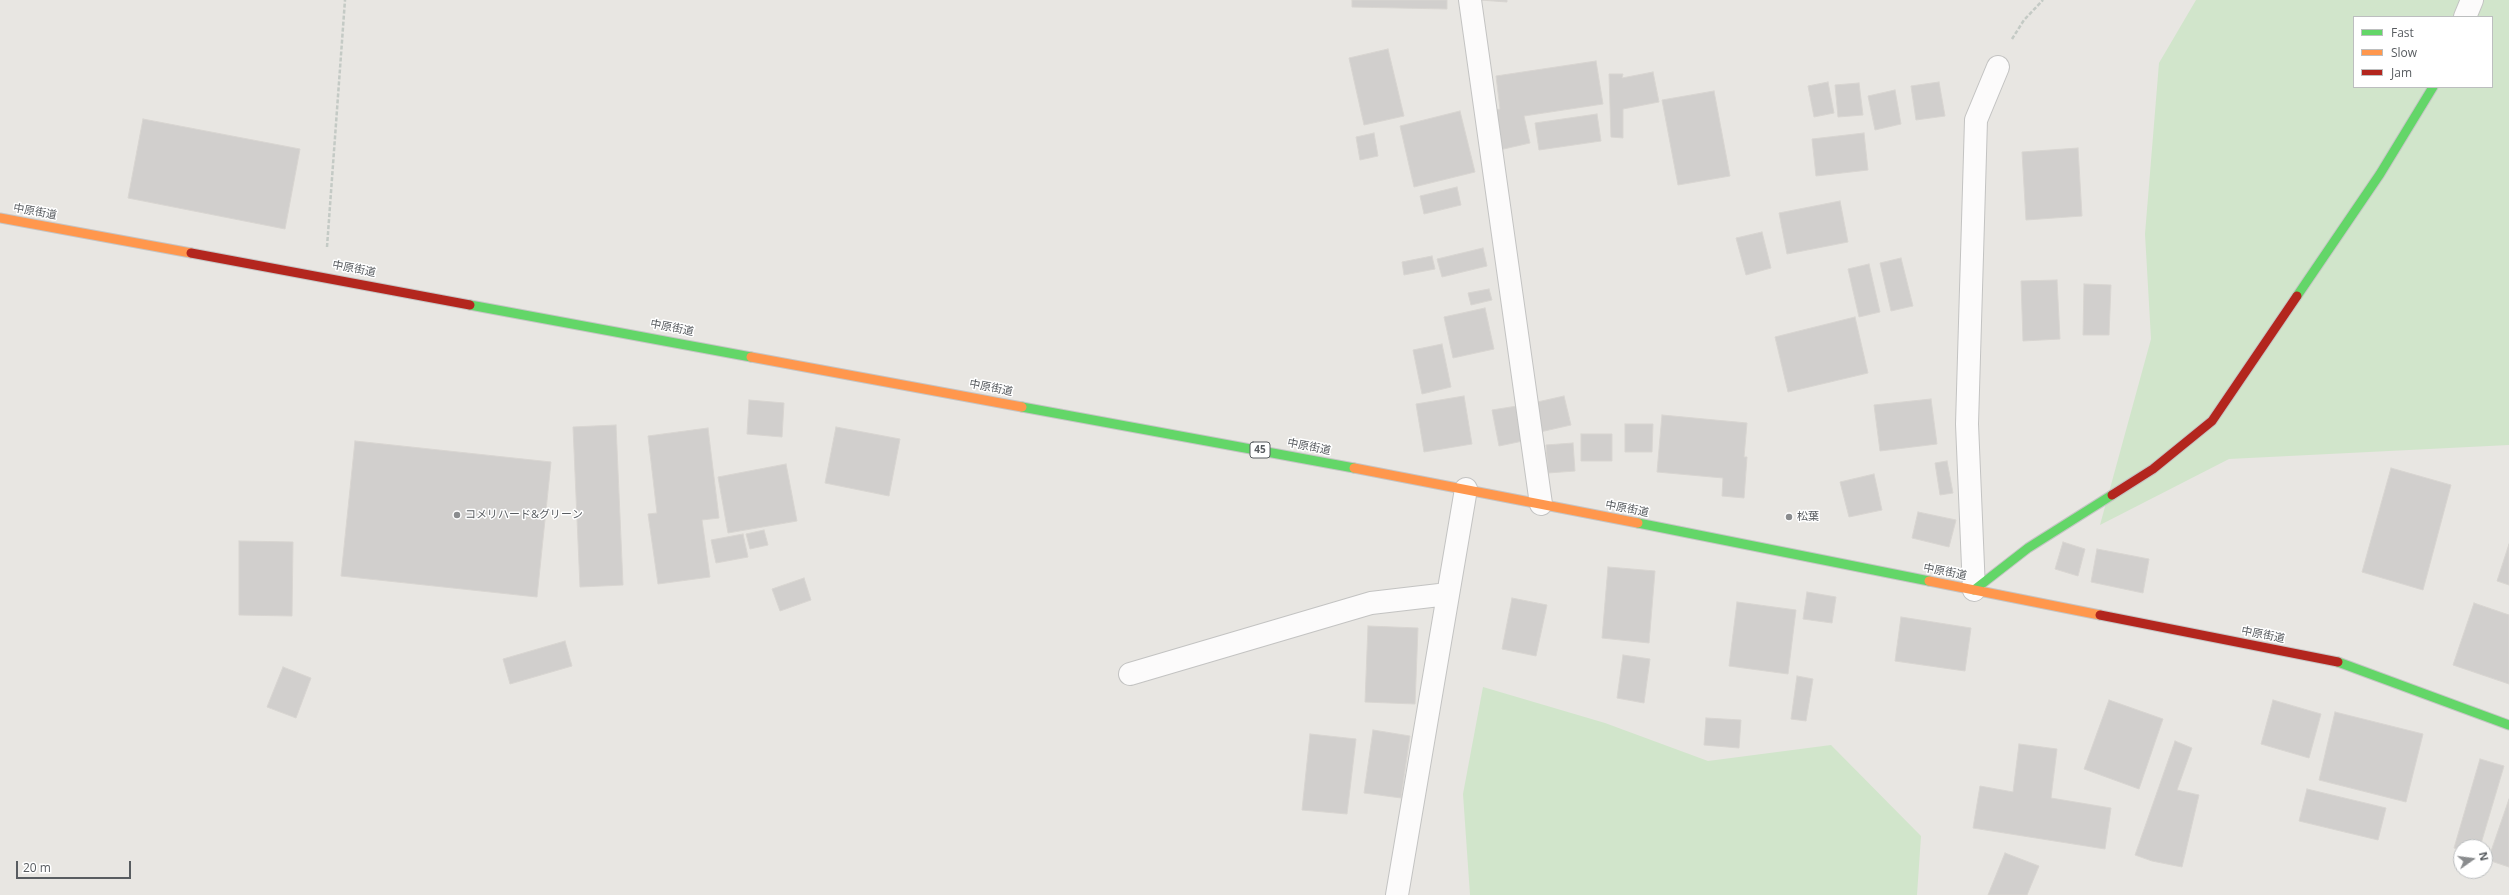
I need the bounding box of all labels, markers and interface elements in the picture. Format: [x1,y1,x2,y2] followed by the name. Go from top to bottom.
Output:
[2353,16,2493,88] legend
[2391,24,2414,41] text: Fast
[2391,44,2417,61] text: Slow
[2391,64,2412,81] text: Jam
[12,202,58,222] street label: 中原街道
[331,258,377,280] street label: 中原街道
[649,317,695,339] street label: 中原街道
[968,377,1014,399] street label: 中原街道
[1286,436,1332,458] street label: 中原街道
[1250,442,1270,458] road number: 45
[1604,498,1650,520] street label: 中原街道
[465,508,583,522] place label: コメリハード&グリーン
[452,510,462,520] marker: コメリハード&グリーン
[1797,510,1819,524] place label: 松葉
[1784,512,1794,522] marker: 松葉
[1922,561,1968,583] street label: 中原街道
[2240,624,2286,646] street label: 中原街道
[2453,839,2493,879] north arrow
[2476,850,2493,862] text: N
[18,853,133,879] scale bar
[23,859,51,876] text: 20 m

